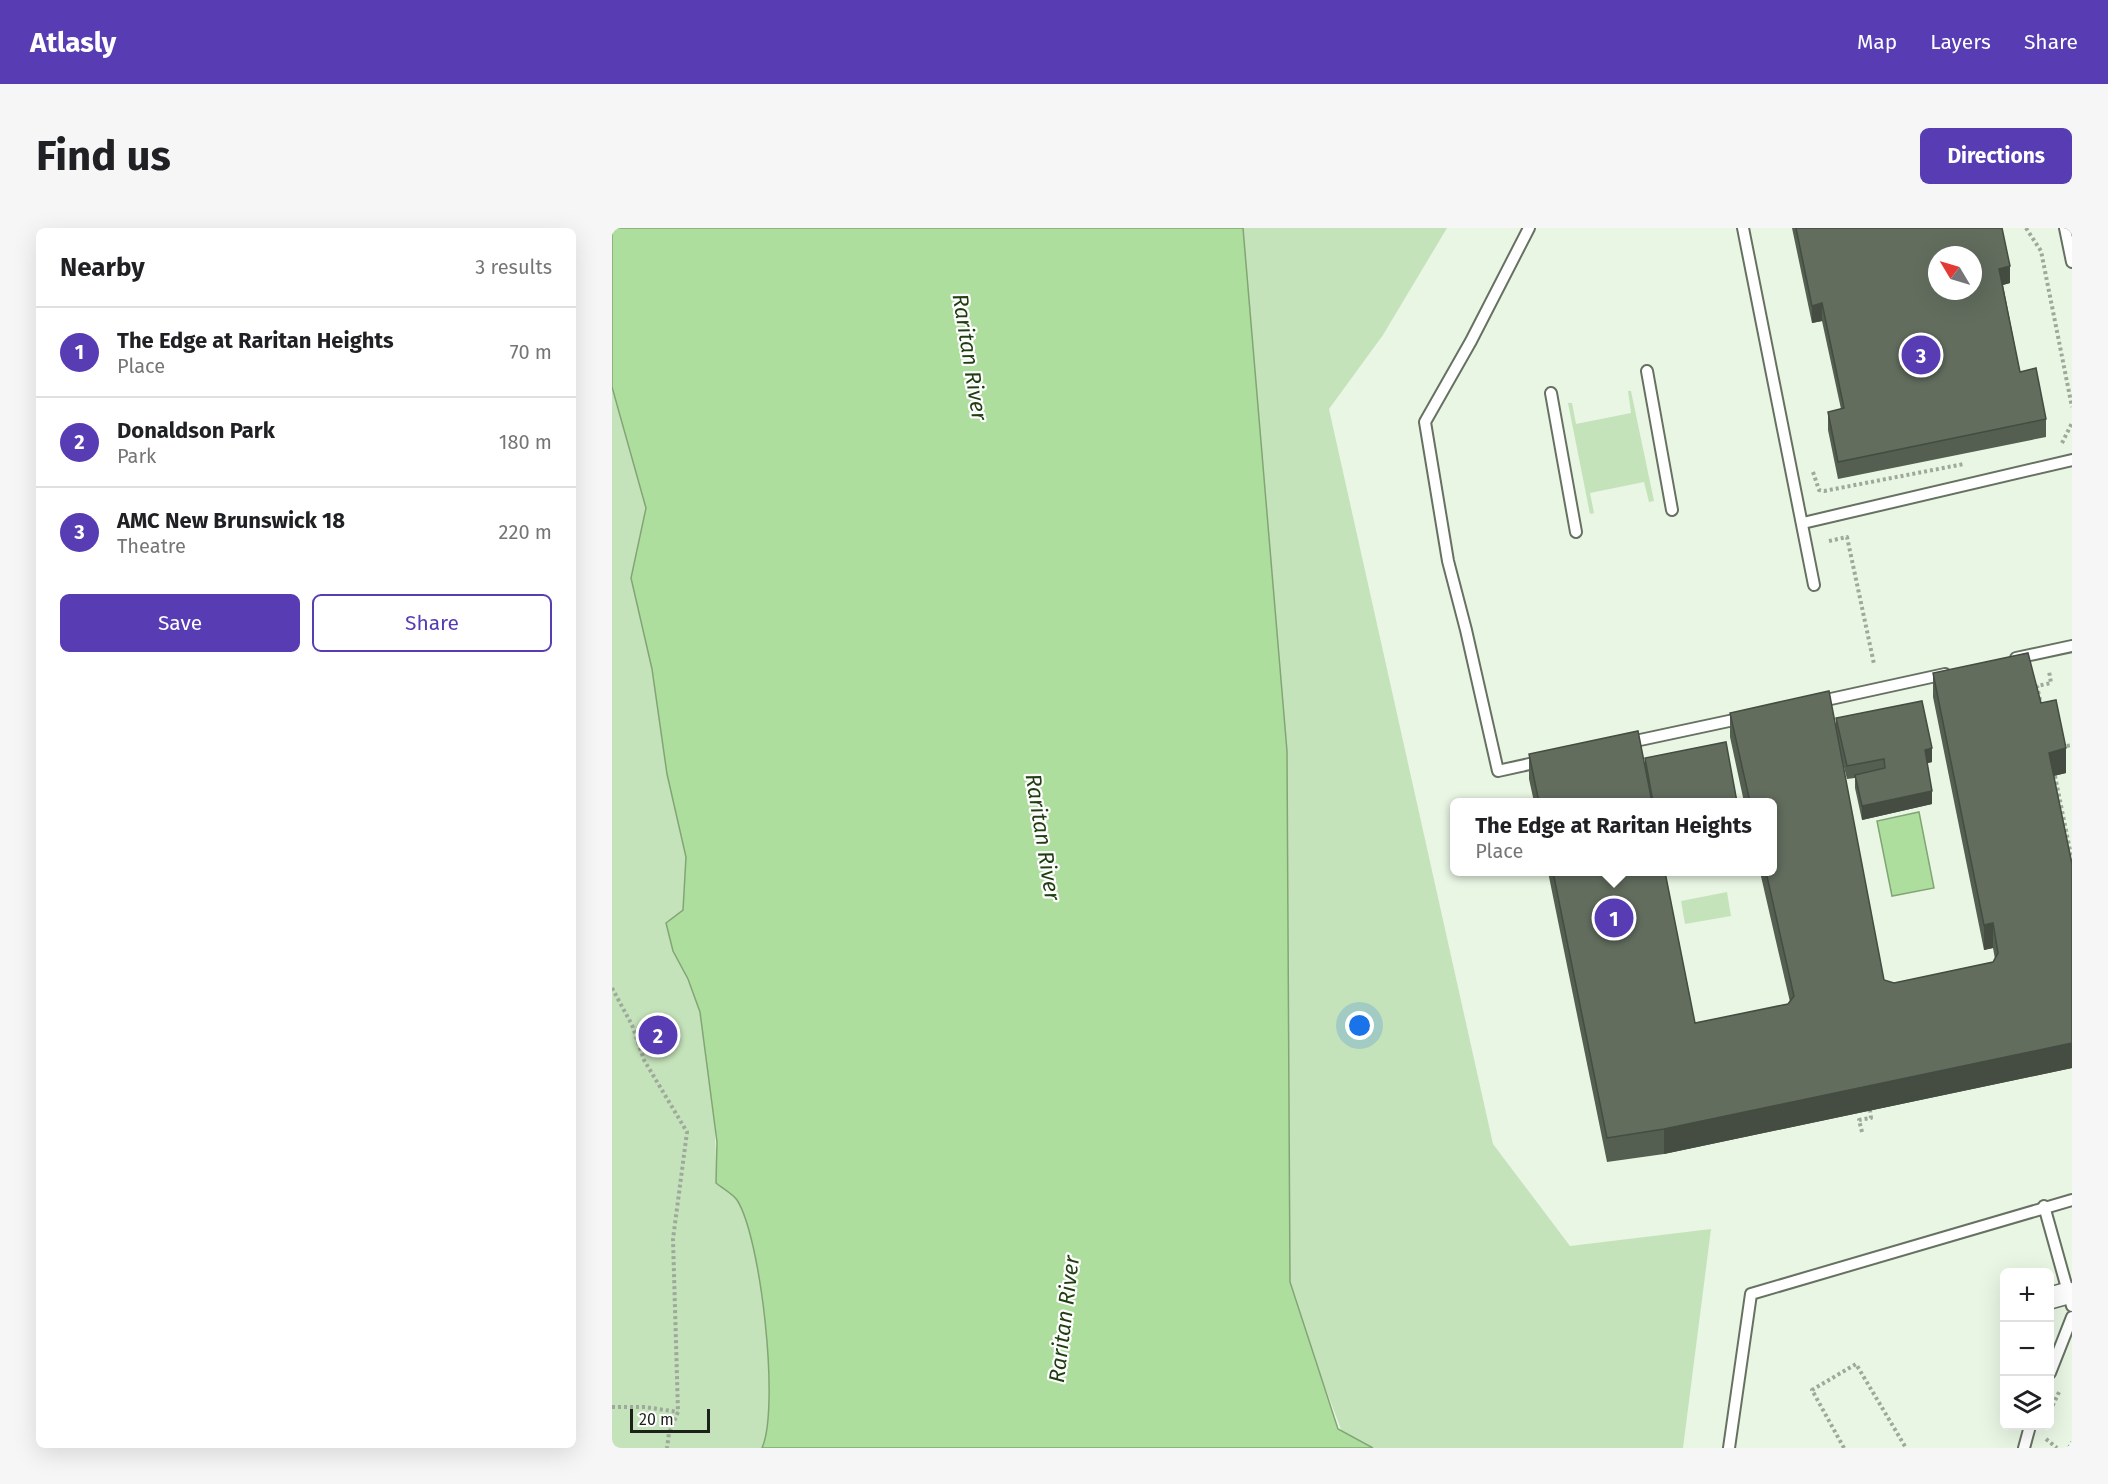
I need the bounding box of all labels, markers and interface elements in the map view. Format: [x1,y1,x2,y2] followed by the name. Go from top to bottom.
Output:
[30,26,116,59] text: Atlasly
[1857,29,1897,55] text: Map
[1930,29,1991,55] text: Layers
[2024,29,2078,55] text: Share
[1920,128,2072,184] button: Directions
[36,131,171,181] text: Find us
[1928,246,1982,300] north arrow
[60,252,145,283] text: Nearby
[475,255,552,279] text: 3 results
[947,292,993,423] water label: Raritan River
[117,327,394,354] text: The Edge at Raritan Heights
[1902,332,1940,378] pin: 3
[75,340,84,364] text: 1
[510,340,552,364] text: 70 m
[117,354,165,378] text: Place
[117,417,275,444] text: Donaldson Park
[74,430,85,454] text: 2
[499,430,552,454] text: 180 m
[117,444,156,468] text: Park
[117,507,345,534] text: AMC New Brunswick 18
[74,520,85,544] text: 3
[499,520,552,544] text: 220 m
[117,534,186,558] text: Theatre
[60,594,300,652] button: Save
[312,594,552,652] button: Share
[1020,772,1066,903] water label: Raritan River
[1450,798,1777,876] popup
[1475,812,1752,839] text: The Edge at Raritan Heights
[1475,839,1523,863] text: Place
[1594,896,1634,940] pin: 1
[1345,1011,1374,1040] your location
[638,1012,678,1058] pin: 2
[1043,1253,1085,1384] water label: Raritan River
[2000,1268,2054,1430] map controls
[2000,1268,2054,1322] button: +
[2000,1322,2054,1376] button: −
[2000,1376,2054,1430] button: layers
[630,1406,710,1434] scale bar
[639,1410,674,1429] text: 20 m

